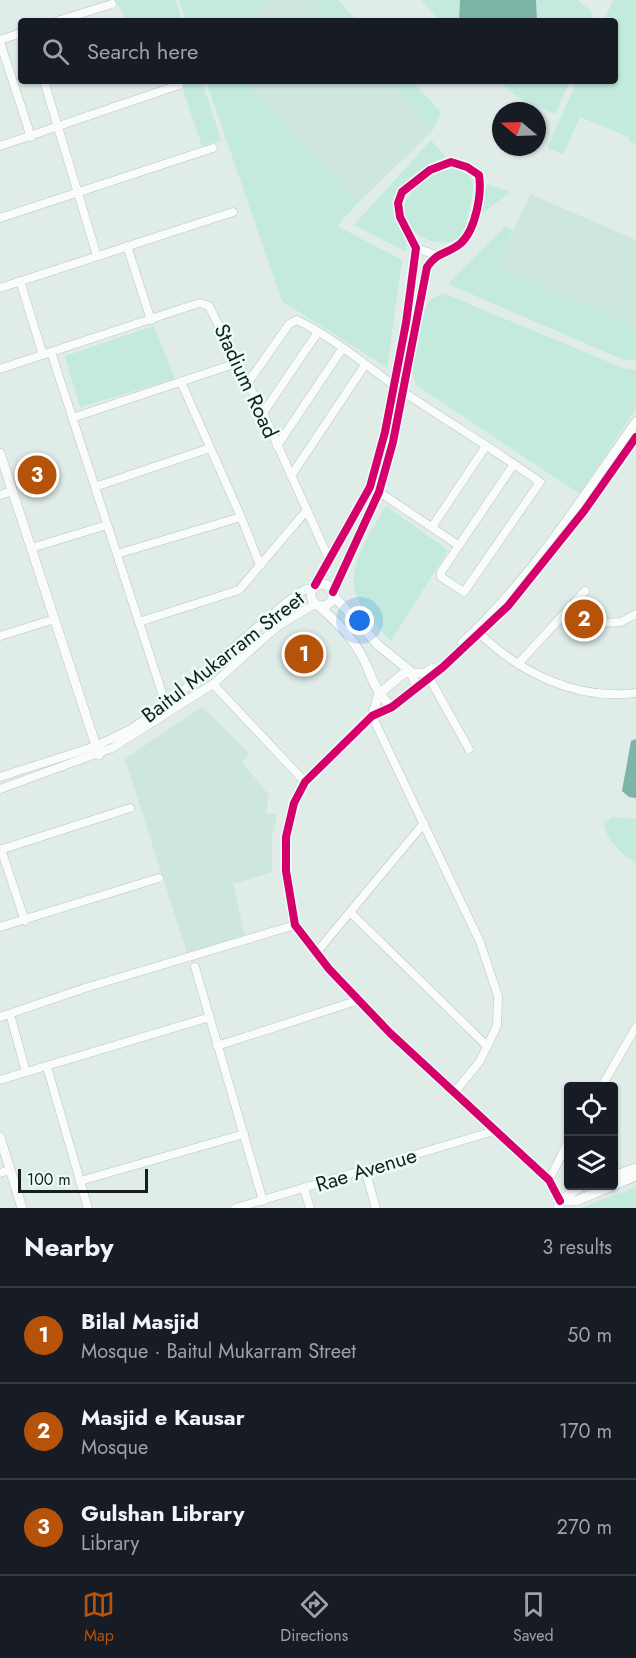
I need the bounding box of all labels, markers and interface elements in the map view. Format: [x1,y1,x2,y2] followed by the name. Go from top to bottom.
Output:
[18,18,618,84] search box
[39,35,72,68] icon: search
[87,35,198,67] text: Search here
[492,102,546,156] north arrow
[206,319,286,443] street label: Stadium Road
[18,452,57,498] pin: 3
[135,584,311,730] street label: Baitul Mukarram Street
[564,596,604,642] pin: 2
[345,606,374,635] your location
[284,632,324,676] pin: 1
[564,1082,618,1190] map controls
[564,1082,618,1136] button: locate
[564,1136,618,1190] button: layers
[312,1140,420,1200] street label: Rae Avenue
[18,1166,148,1194] scale bar
[27,1168,71,1191] text: 100 m
[24,1228,113,1266] text: Nearby
[542,1233,612,1262] text: 3 results
[81,1305,199,1337] text: Bilal Masjid
[38,1321,49,1350] text: 1
[567,1321,612,1350] text: 50 m
[81,1337,356,1366] text: Mosque · Baitul Mukarram Street
[81,1401,245,1433] text: Masjid e Kausar
[37,1417,50,1446] text: 2
[559,1417,612,1446] text: 170 m
[81,1433,148,1462] text: Mosque
[81,1497,244,1529] text: Gulshan Library
[37,1513,50,1542] text: 3
[557,1513,612,1542] text: 270 m
[81,1529,139,1558] text: Library
[82,1588,115,1647] tab: Map
[280,1588,348,1647] tab: Directions
[513,1588,554,1647] tab: Saved

